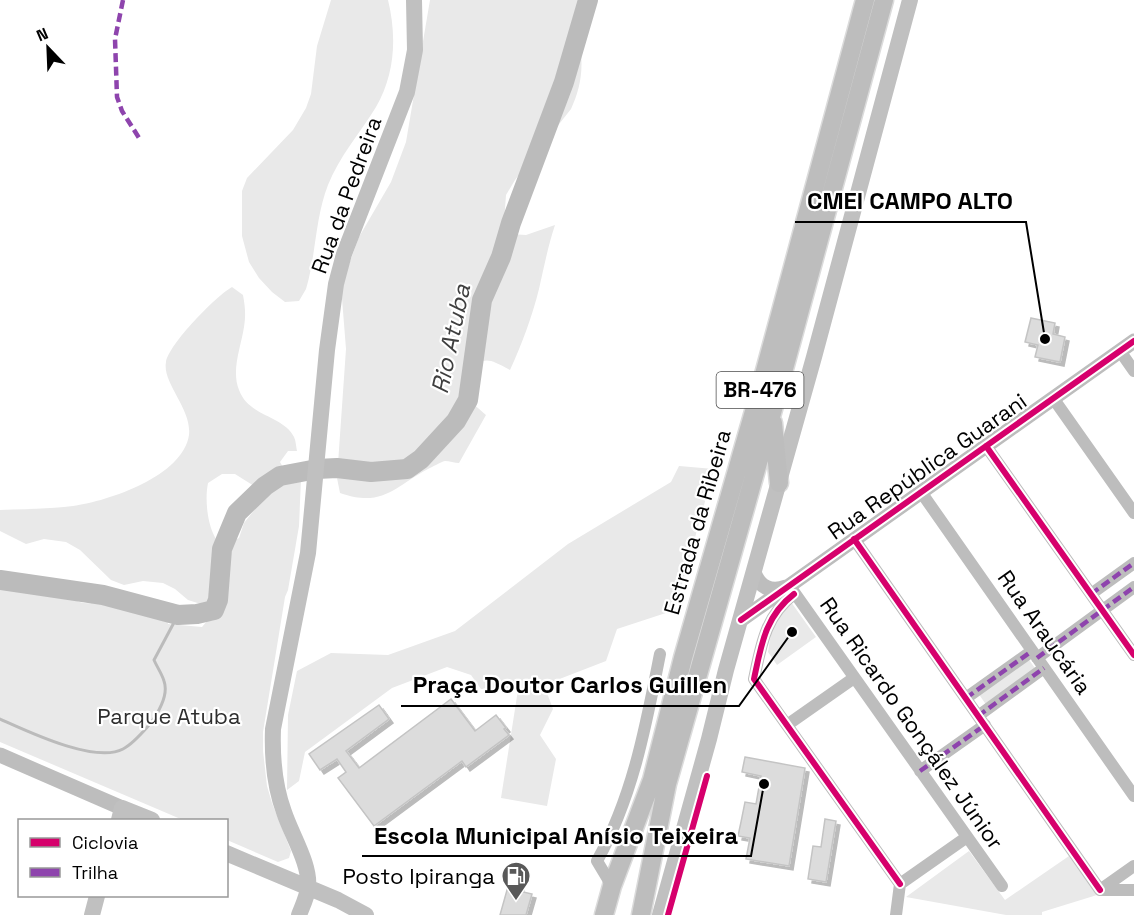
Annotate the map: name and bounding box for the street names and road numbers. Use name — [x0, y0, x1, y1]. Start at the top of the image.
street label: Rua da Pedreira — [305, 112, 388, 277]
road number: BR-476 — [716, 372, 804, 408]
street label: Rua República Guarani — [822, 387, 1032, 545]
street label: Estrada da Ribeira — [657, 426, 737, 618]
street label: Rua Araucária — [992, 565, 1098, 700]
street label: Rua Ricardo Gonçález Júnior — [814, 592, 1010, 854]

